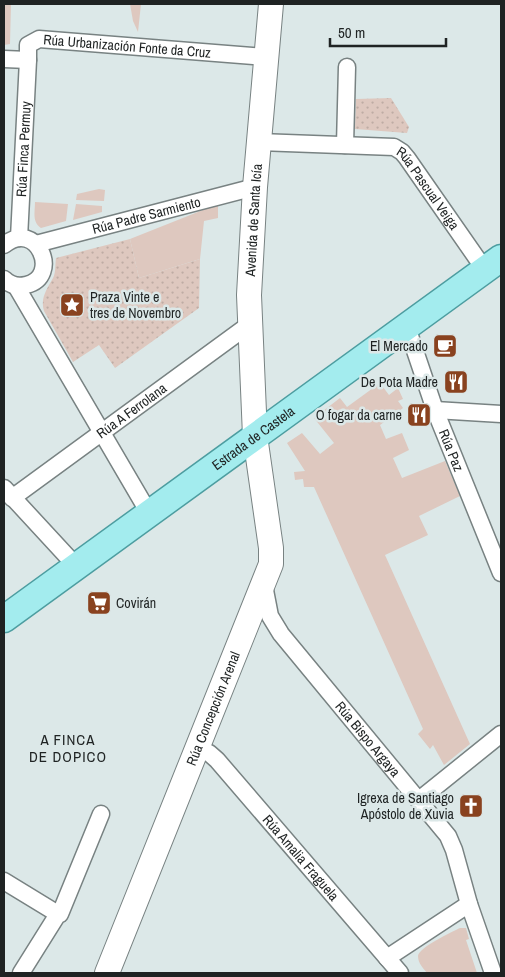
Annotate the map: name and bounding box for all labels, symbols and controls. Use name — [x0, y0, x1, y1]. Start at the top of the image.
scale bar — [330, 15, 446, 47]
text: 50 m — [338, 22, 365, 43]
street label: Rúa Urbanización Fonte da Cruz — [43, 30, 212, 62]
street label: Rúa Finca Permuy — [12, 101, 35, 197]
street label: Rúa Pascual Veiga — [393, 142, 464, 234]
street label: Avenida de Santa Icía — [241, 162, 266, 278]
street label: Rúa Padre Sarmiento — [90, 193, 202, 238]
place label: Praza Vinte e tres de Novembro — [90, 288, 181, 322]
place icon: Praza Vinte e tres de Novembro — [59, 292, 85, 318]
cafe icon: El Mercado — [432, 333, 458, 359]
place label: El Mercado — [370, 337, 428, 355]
restaurant icon: De Pota Madre — [443, 369, 469, 395]
place label: De Pota Madre — [361, 373, 438, 391]
street label: Rúa A Ferrolana — [93, 379, 171, 442]
street label: Estrada de Castela — [208, 402, 299, 474]
restaurant icon: O fogar da carne — [406, 402, 432, 428]
place label: O fogar da carne — [316, 406, 402, 424]
street label: Rúa Paz — [435, 426, 468, 474]
supermarket icon: Covirán — [86, 590, 112, 616]
place label: Covirán — [116, 594, 156, 612]
street label: Rúa Concepción Arenal — [182, 649, 244, 768]
street label: Rúa Bispo Argaya — [331, 698, 405, 781]
district label: A FINCA DE DOPICO — [29, 729, 107, 767]
place label: Igrexa de Santiago Apóstolo de Xuvia — [357, 789, 455, 823]
church icon: Igrexa de Santiago Apóstolo de Xuvia — [458, 793, 484, 819]
street label: Rúa Amalia Fraguela — [259, 811, 343, 905]

